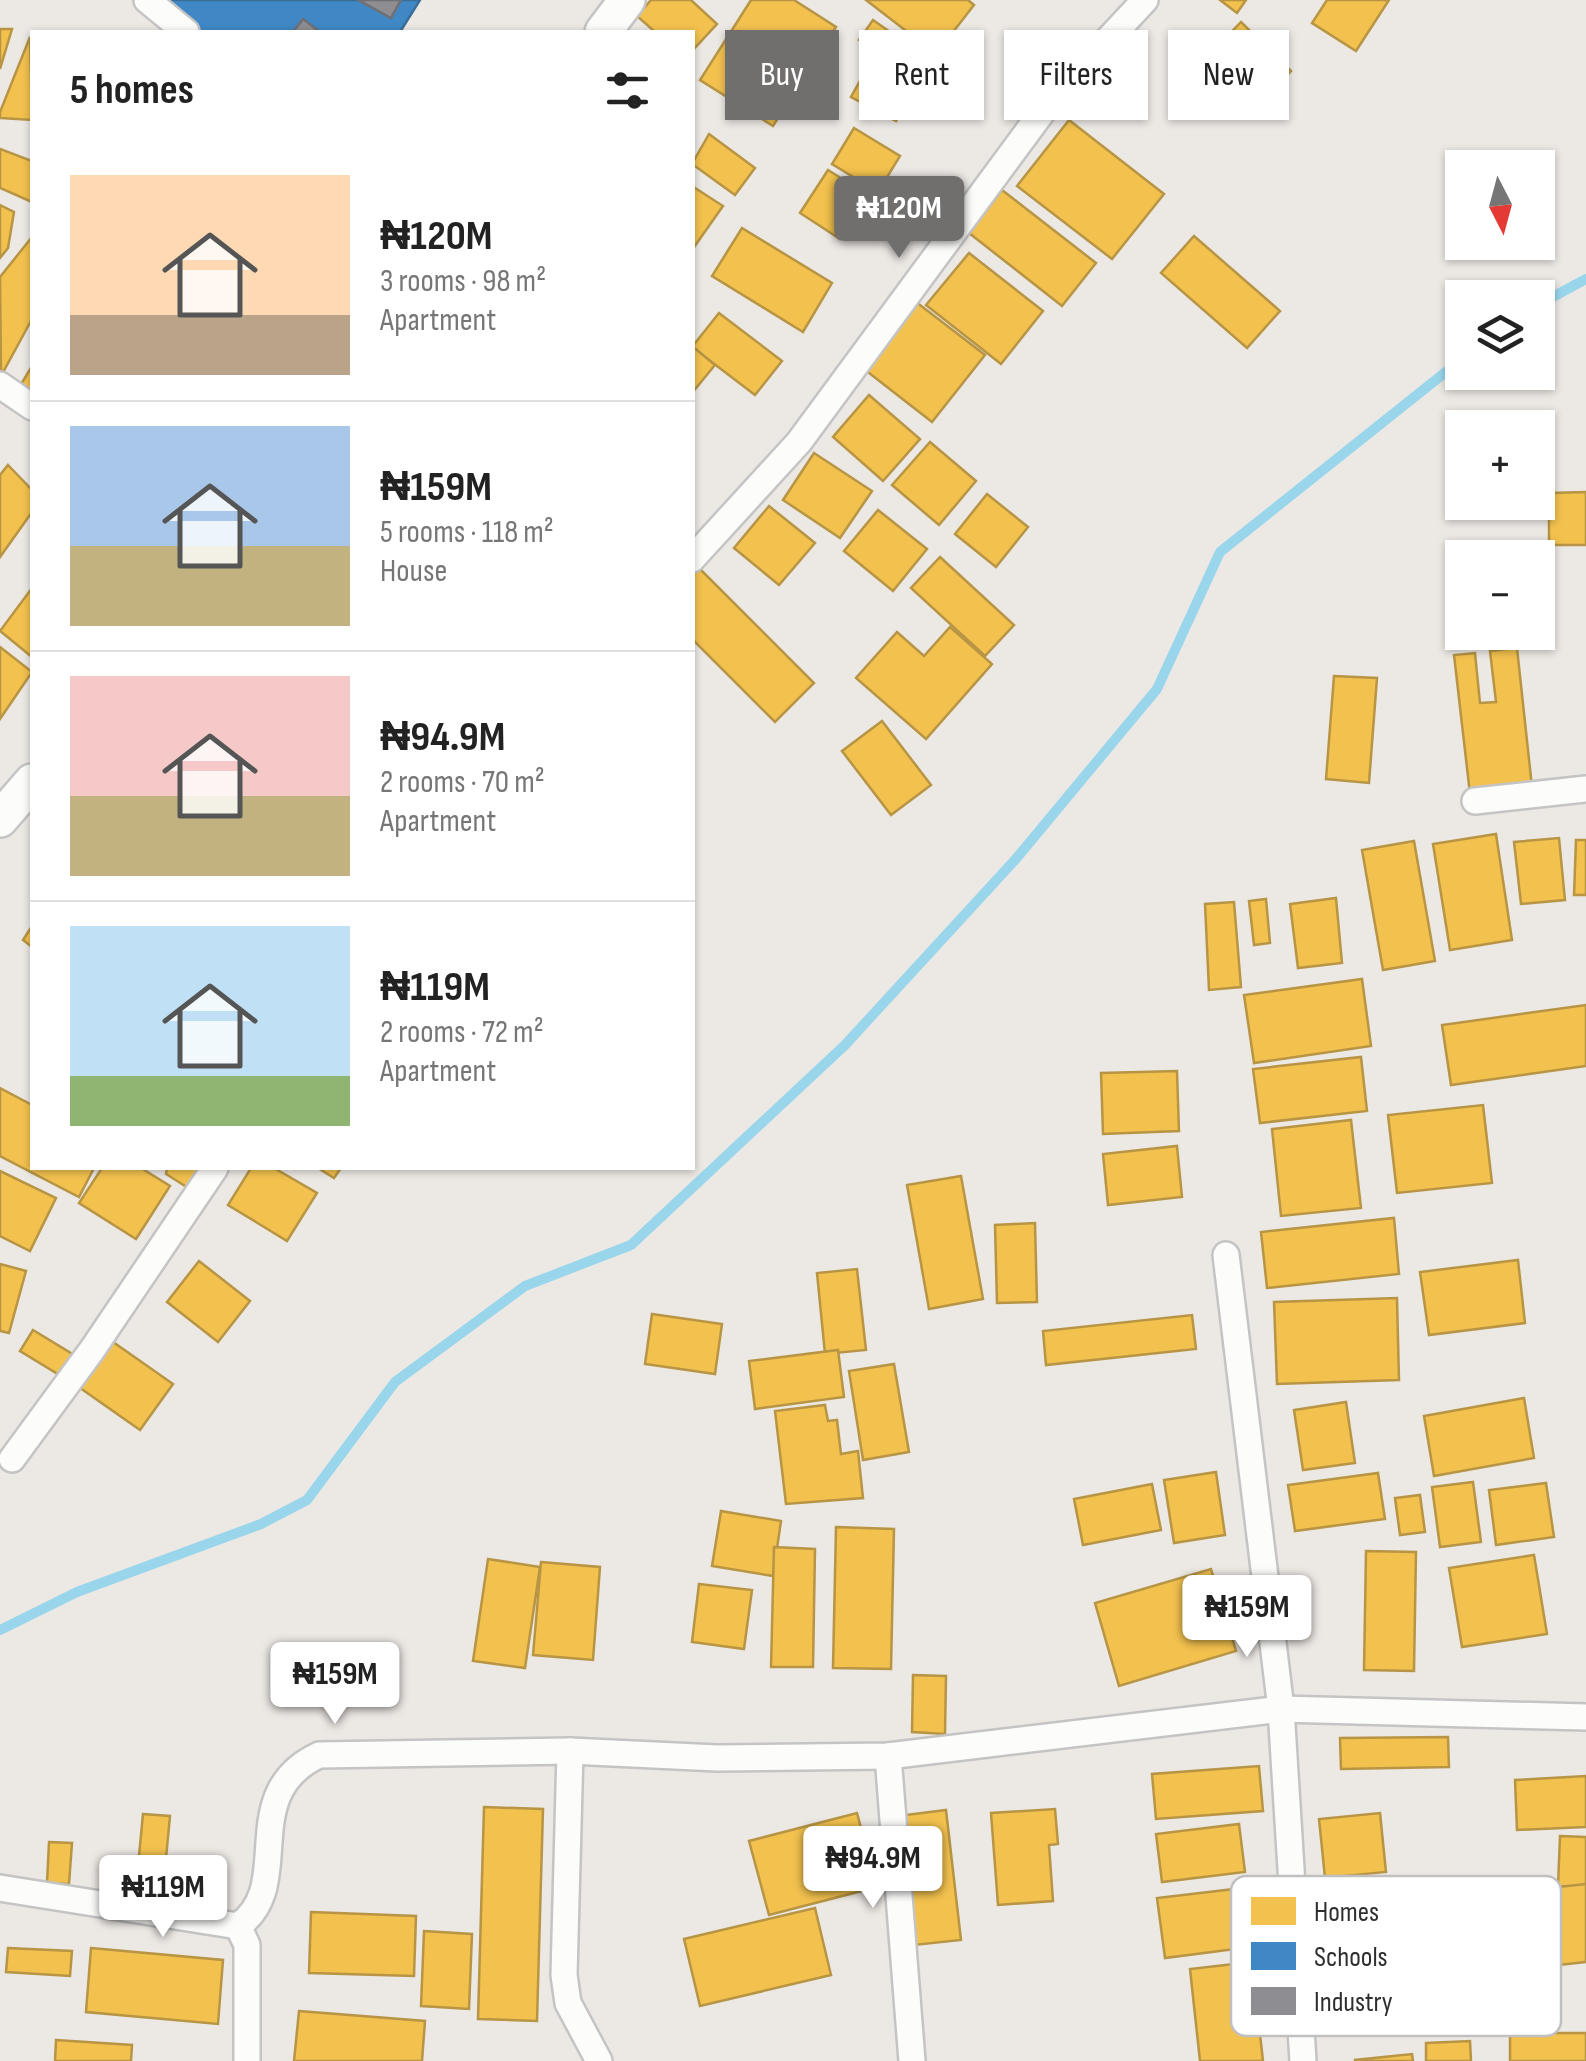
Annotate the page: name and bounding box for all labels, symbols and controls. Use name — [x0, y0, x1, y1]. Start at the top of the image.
chip: Buy — [725, 30, 839, 120]
chip: Rent — [859, 30, 984, 120]
chip: Filters — [1004, 30, 1148, 120]
chip: New — [1168, 30, 1289, 120]
icon: filters — [600, 63, 655, 118]
text: 5 homes — [70, 65, 194, 116]
north arrow — [1445, 150, 1555, 260]
map controls — [1445, 150, 1555, 650]
pin: ₦120M — [829, 176, 969, 261]
text: ₦120M — [856, 189, 942, 228]
text: ₦120M — [380, 211, 492, 262]
icon: home — [150, 215, 270, 335]
text: 3 rooms · 98 m² — [380, 262, 546, 301]
button: layers — [1445, 280, 1555, 390]
text: Apartment — [380, 301, 496, 340]
button: + — [1445, 410, 1555, 520]
text: ₦159M — [380, 462, 492, 513]
icon: home — [150, 466, 270, 586]
text: 5 rooms · 118 m² — [380, 513, 554, 552]
button: − — [1445, 540, 1555, 650]
text: House — [380, 552, 447, 591]
text: ₦94.9M — [380, 712, 505, 763]
icon: home — [150, 716, 270, 836]
text: 2 rooms · 70 m² — [380, 763, 545, 802]
text: Apartment — [380, 802, 496, 841]
text: ₦119M — [380, 962, 490, 1013]
icon: home — [150, 966, 270, 1086]
text: 2 rooms · 72 m² — [380, 1013, 544, 1052]
text: Apartment — [380, 1052, 496, 1091]
pin: ₦159M — [1177, 1575, 1317, 1660]
text: ₦159M — [1204, 1588, 1290, 1627]
pin: ₦159M — [265, 1642, 405, 1727]
text: ₦159M — [292, 1655, 378, 1694]
pin: ₦94.9M — [792, 1826, 954, 1911]
text: ₦94.9M — [825, 1839, 921, 1878]
pin: ₦119M — [93, 1855, 233, 1940]
text: ₦119M — [121, 1868, 205, 1907]
legend — [1231, 1876, 1561, 2036]
text: Homes — [1314, 1896, 1379, 1929]
text: Schools — [1314, 1941, 1388, 1974]
text: Industry — [1314, 1986, 1393, 2019]

